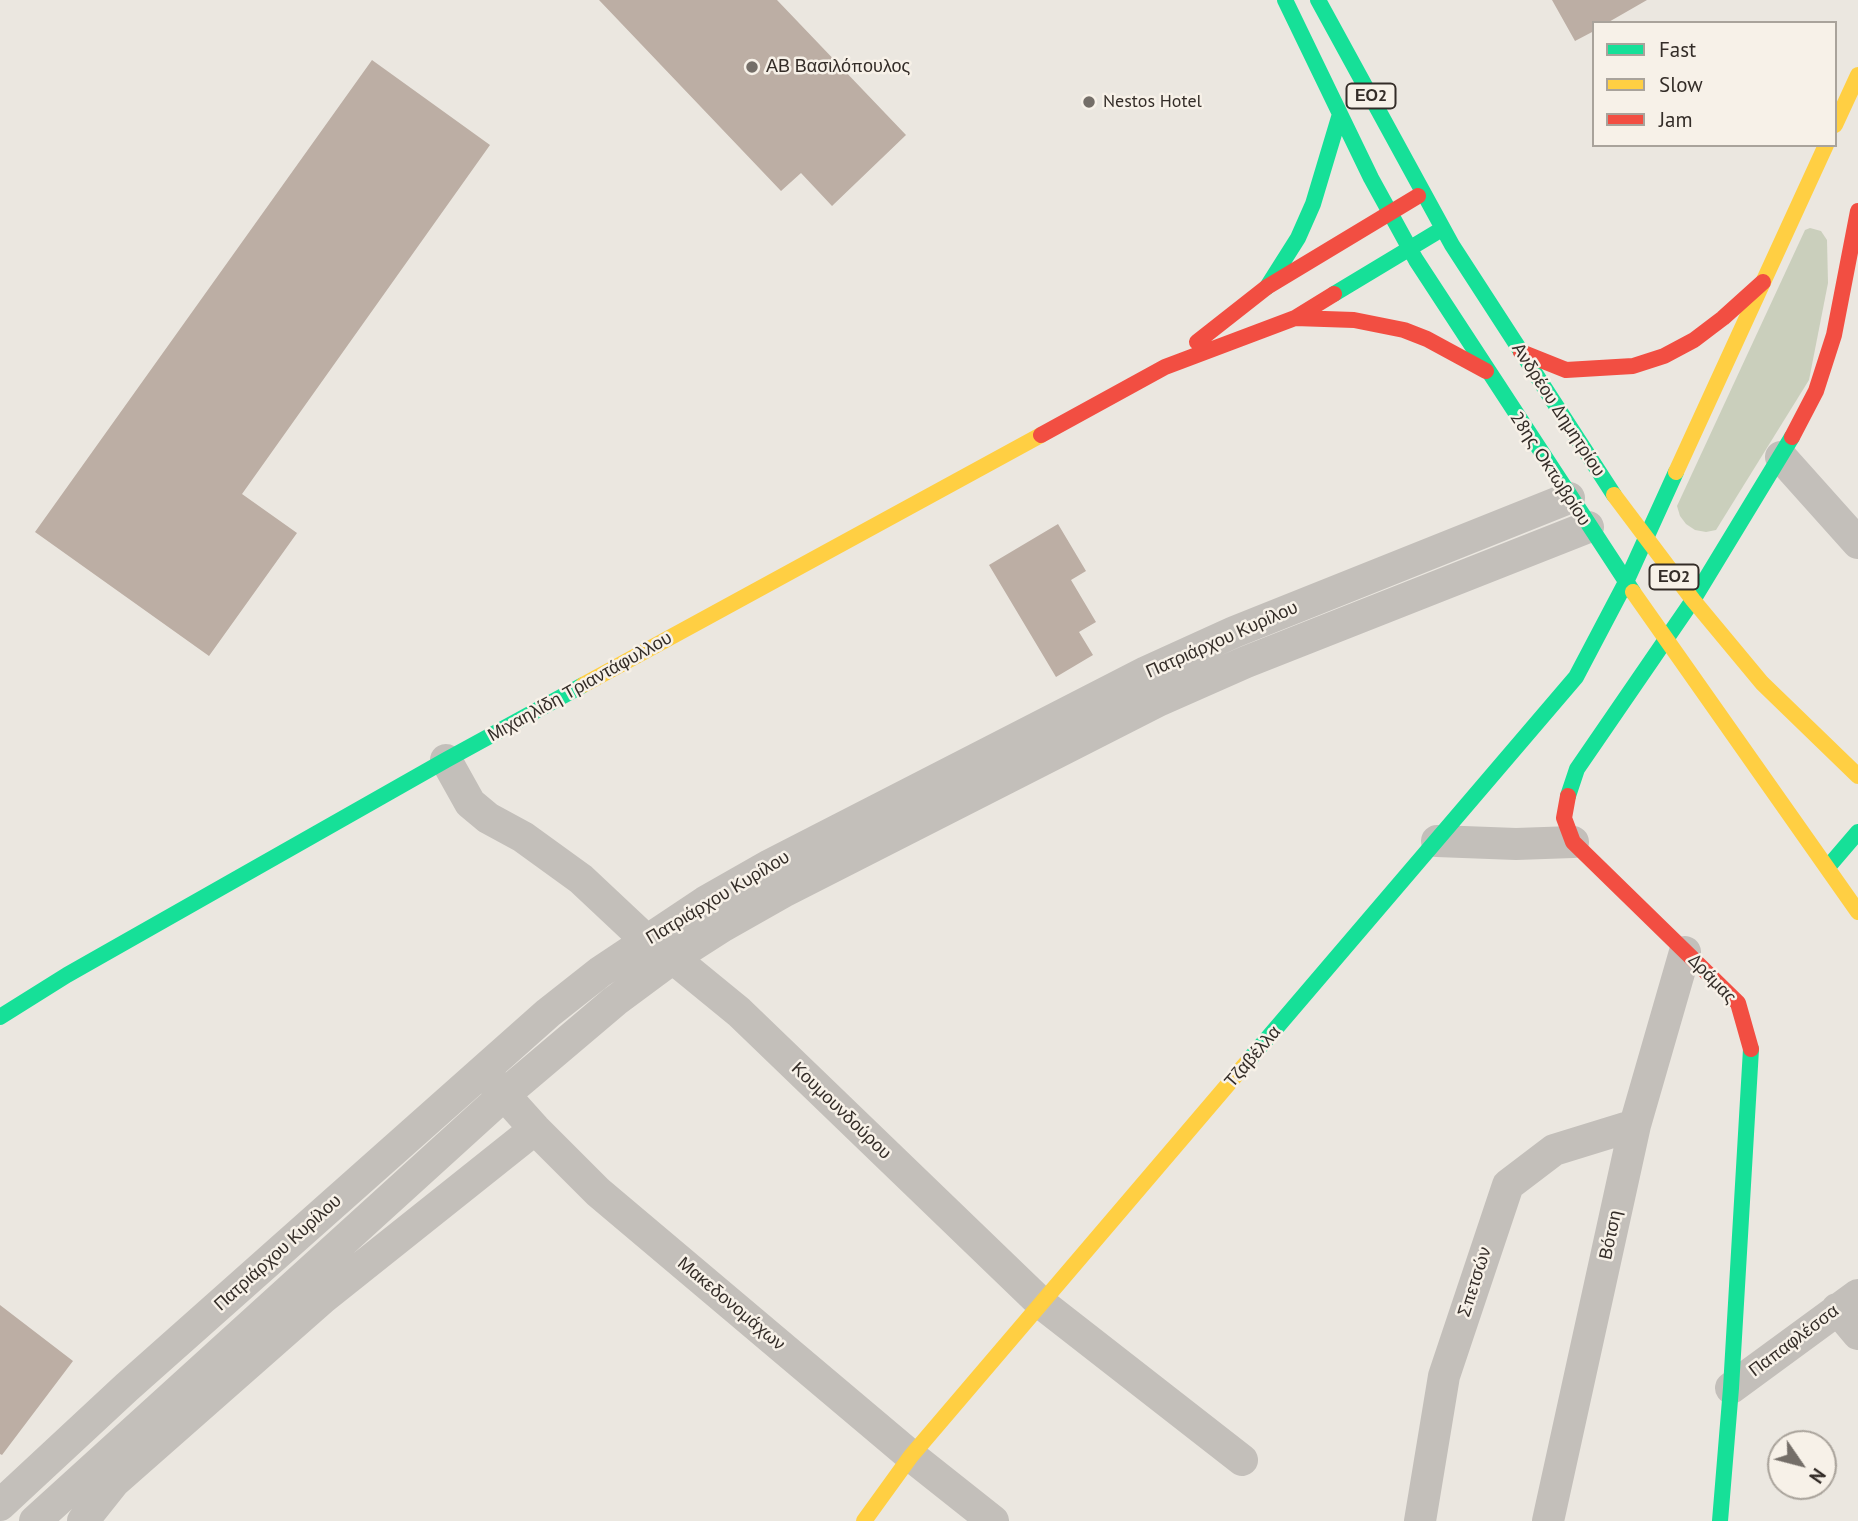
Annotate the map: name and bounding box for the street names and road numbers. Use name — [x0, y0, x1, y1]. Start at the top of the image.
road number: ΕΟ2 — [1346, 83, 1396, 108]
street label: Ανδρέου Δημητρίου — [1507, 339, 1609, 481]
street label: 28ης Οκτωβρίου — [1505, 408, 1595, 530]
road number: ΕΟ2 — [1650, 564, 1698, 590]
street label: Πατριάρχου Κυρίλου — [1143, 597, 1301, 683]
street label: Μιχαηλίδη Τριαντάφυλλου — [484, 627, 676, 747]
street label: Πατριάρχου Κυρίλου — [642, 847, 794, 949]
street label: Δράμας — [1683, 950, 1741, 1008]
street label: Τζαβέλλα — [1220, 1022, 1286, 1092]
street label: Κουμουνδούρου — [787, 1058, 895, 1164]
street label: Πατριάρχου Κυρίλου — [210, 1190, 346, 1316]
street label: Βότση — [1595, 1208, 1627, 1262]
street label: Σπετσών — [1454, 1244, 1496, 1320]
street label: Μακεδονομάχων — [673, 1253, 789, 1355]
street label: Παπαφλέσσα — [1745, 1300, 1843, 1382]

